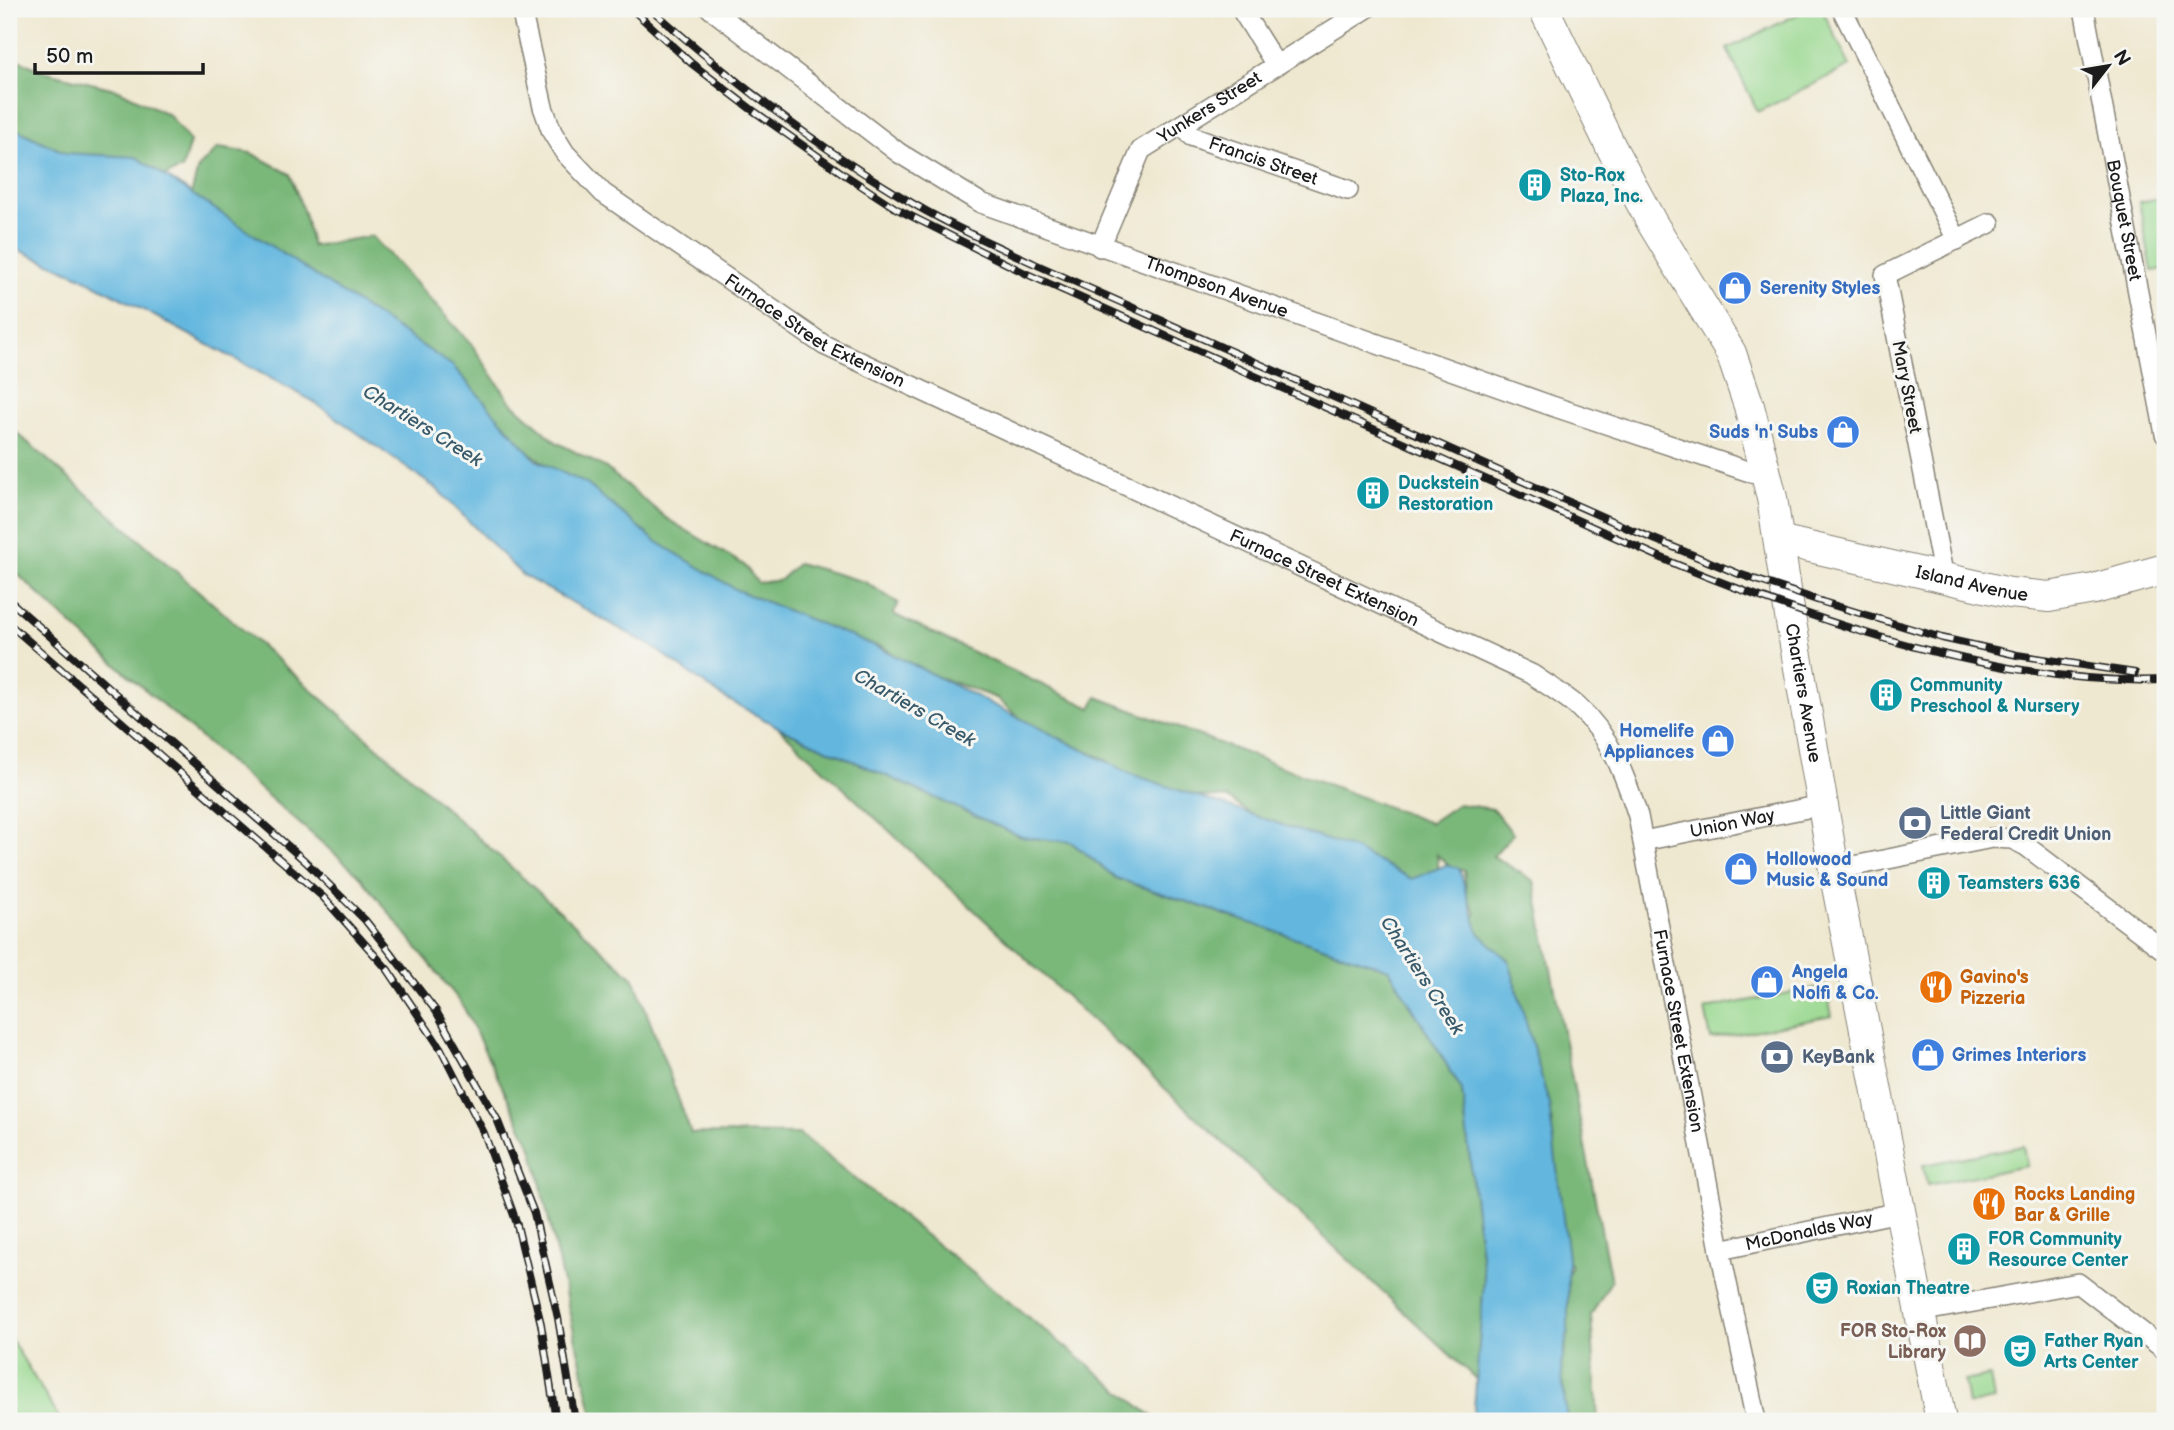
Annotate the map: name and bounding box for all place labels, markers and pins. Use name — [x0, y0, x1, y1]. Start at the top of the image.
place label: Sto-Rox Plaza, Inc. — [1560, 165, 1643, 207]
building icon: Sto-Rox Plaza, Inc. — [1516, 166, 1554, 204]
shop icon: Serenity Styles — [1716, 269, 1754, 307]
place label: Serenity Styles — [1760, 278, 1880, 299]
shop icon: Suds 'n' Subs — [1824, 413, 1862, 451]
place label: Suds 'n' Subs — [1709, 422, 1818, 443]
place label: Duckstein Restoration — [1398, 473, 1493, 515]
building icon: Duckstein Restoration — [1354, 474, 1392, 512]
place label: Community Preschool & Nursery — [1910, 675, 2080, 717]
building icon: Community Preschool & Nursery — [1867, 676, 1905, 714]
place label: Homelife Appliances — [1603, 721, 1694, 763]
shop icon: Homelife Appliances — [1699, 722, 1737, 760]
place label: Little Giant Federal Credit Union — [1940, 803, 2111, 845]
bank icon: Little Giant Federal Credit Union — [1896, 804, 1934, 842]
place label: Hollowood Music & Sound — [1766, 849, 1888, 891]
shop icon: Hollowood Music & Sound — [1722, 850, 1760, 888]
building icon: Teamsters 636 — [1915, 864, 1953, 902]
place label: Teamsters 636 — [1958, 873, 2081, 894]
place label: Angela Nolfi & Co. — [1791, 962, 1879, 1004]
shop icon: Angela Nolfi & Co. — [1748, 963, 1786, 1001]
place label: Gavino's Pizzeria — [1960, 967, 2029, 1009]
restaurant icon: Gavino's Pizzeria — [1917, 968, 1955, 1006]
shop icon: Grimes Interiors — [1909, 1036, 1947, 1074]
bank icon: KeyBank — [1758, 1038, 1796, 1076]
place label: Grimes Interiors — [1952, 1045, 2087, 1066]
place label: KeyBank — [1802, 1047, 1875, 1068]
place label: Rocks Landing Bar & Grille — [2014, 1184, 2135, 1226]
restaurant icon: Rocks Landing Bar & Grille — [1970, 1185, 2008, 1223]
place label: FOR Community Resource Center — [1988, 1229, 2129, 1271]
building icon: FOR Community Resource Center — [1945, 1230, 1983, 1268]
theatre icon: Roxian Theatre — [1803, 1269, 1841, 1307]
place label: Roxian Theatre — [1846, 1278, 1970, 1299]
place label: FOR Sto-Rox Library — [1840, 1321, 1947, 1363]
library icon: FOR Sto-Rox Library — [1951, 1322, 1989, 1360]
place label: Father Ryan Arts Center — [2043, 1331, 2144, 1373]
theatre icon: Father Ryan Arts Center — [2001, 1332, 2039, 1370]

